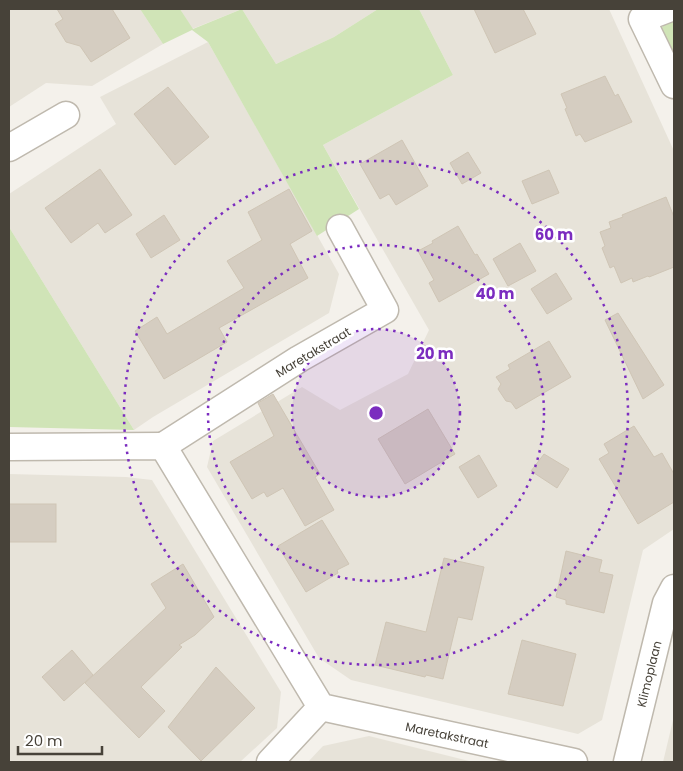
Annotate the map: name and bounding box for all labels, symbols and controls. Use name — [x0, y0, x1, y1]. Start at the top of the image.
text: 60 m — [535, 224, 573, 245]
text: 40 m — [475, 283, 515, 304]
street label: Maretakstraat — [272, 323, 354, 381]
text: 20 m — [416, 343, 454, 364]
centre of rings — [367, 404, 385, 422]
street label: Klimoplaan — [633, 639, 665, 709]
street label: Maretakstraat — [404, 718, 490, 752]
scale bar — [18, 724, 101, 756]
text: 20 m — [25, 730, 63, 751]

